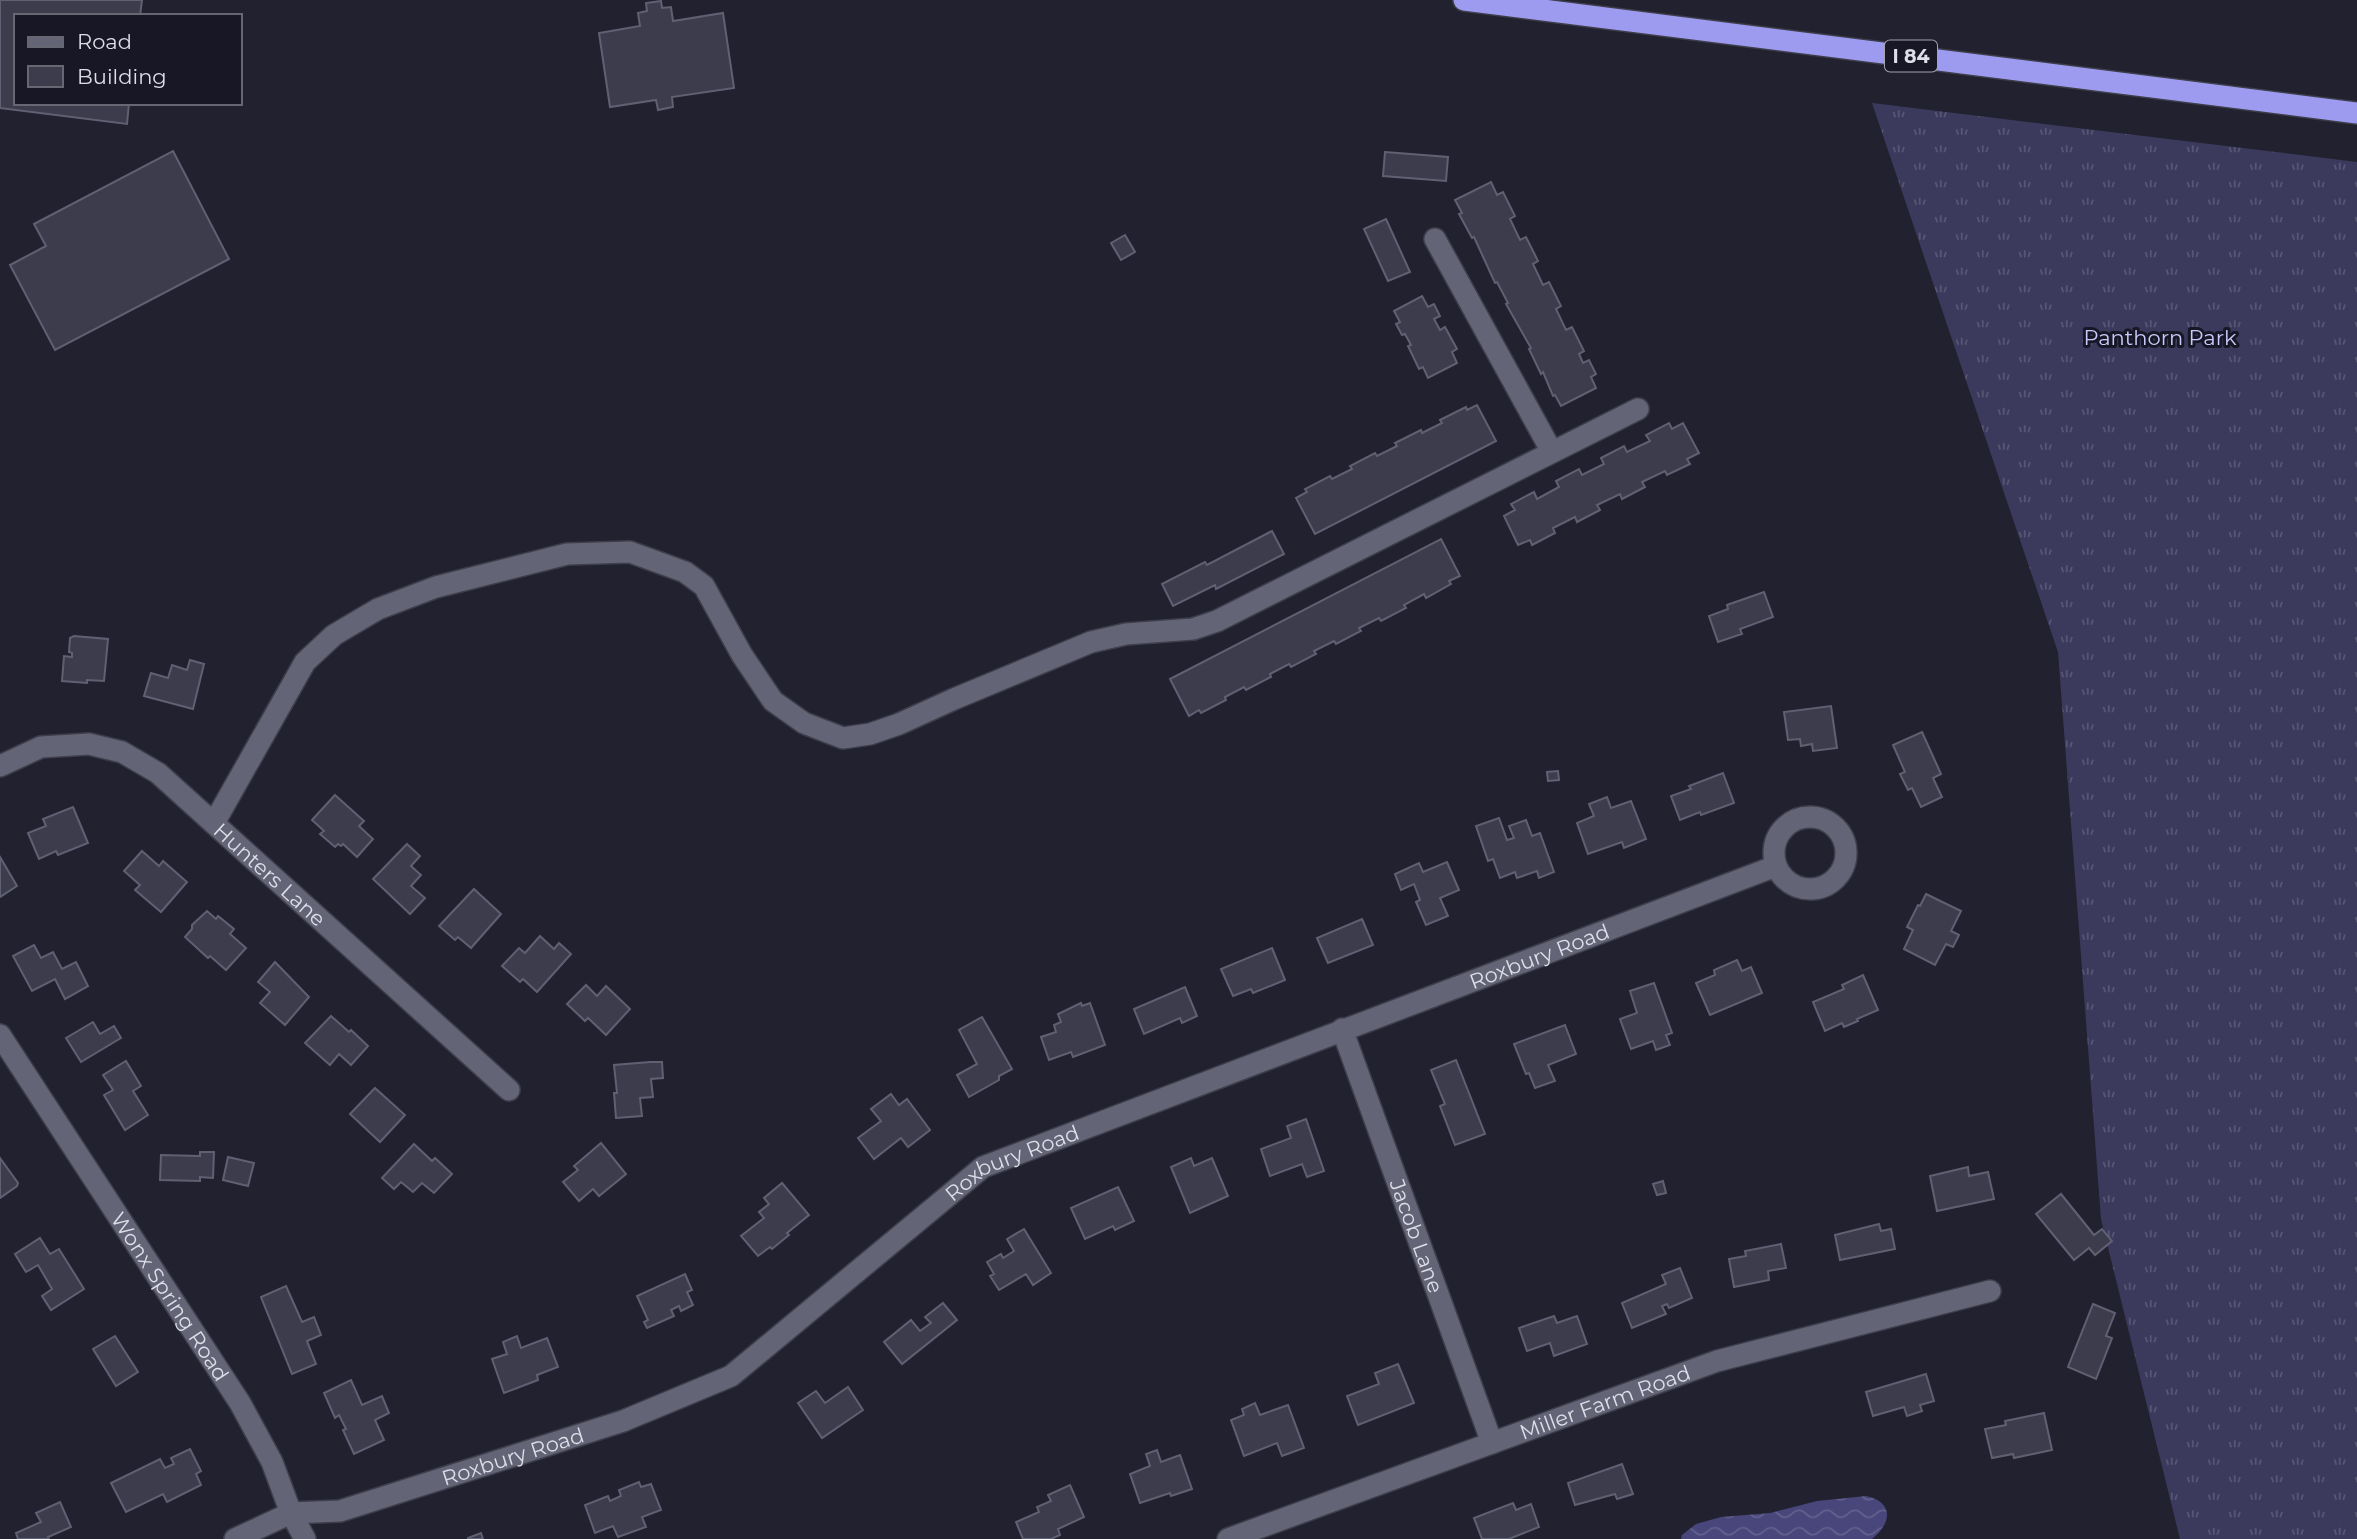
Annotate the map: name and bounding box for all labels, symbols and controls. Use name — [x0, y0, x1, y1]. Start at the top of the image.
legend — [14, 14, 242, 105]
text: Road — [77, 29, 132, 54]
road number: I 84 — [1885, 40, 1937, 72]
text: Building — [77, 64, 167, 89]
park label: Panthorn Park — [2083, 325, 2237, 350]
street label: Hunters Lane — [209, 817, 331, 931]
street label: Roxbury Road — [1466, 918, 1613, 994]
street label: Roxbury Road — [940, 1119, 1083, 1206]
street label: Jacob Lane — [1385, 1175, 1449, 1296]
street label: Wonx Spring Road — [106, 1207, 235, 1385]
street label: Miller Farm Road — [1516, 1359, 1694, 1444]
street label: Roxbury Road — [439, 1422, 587, 1490]

